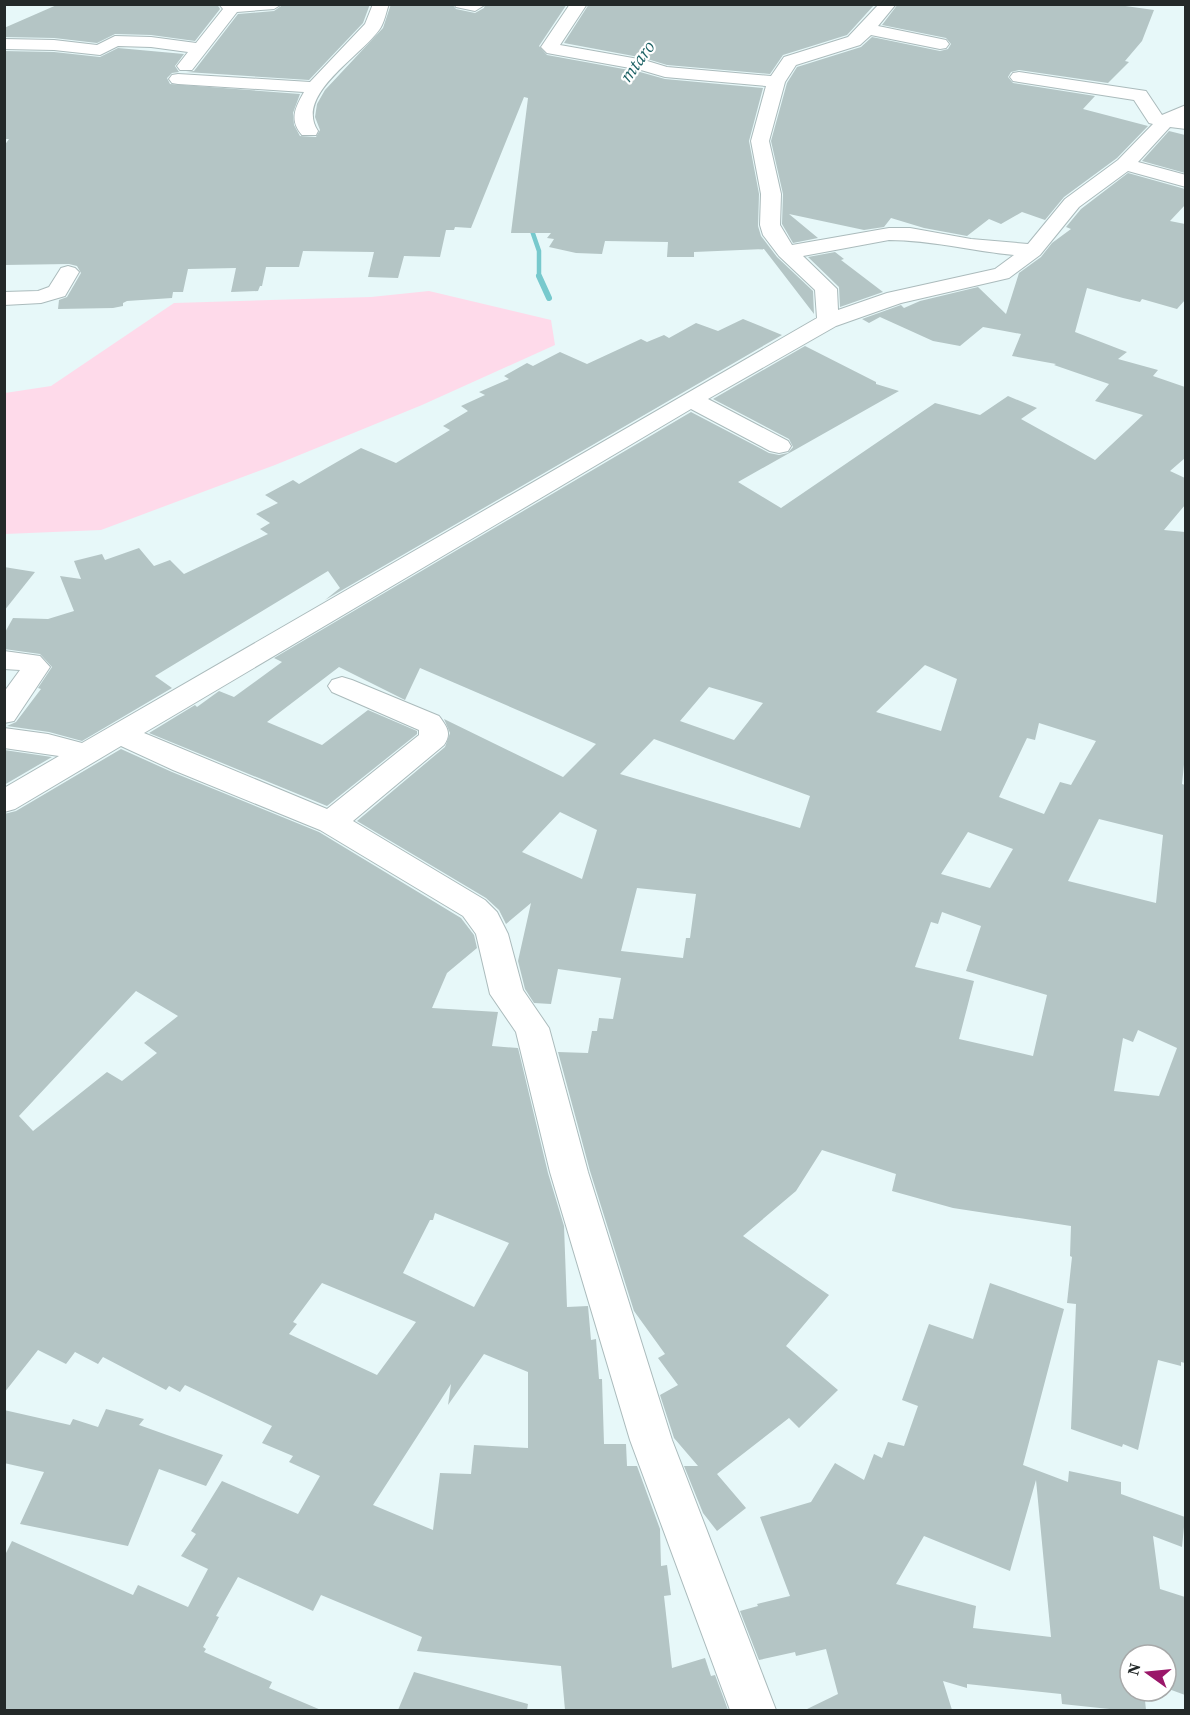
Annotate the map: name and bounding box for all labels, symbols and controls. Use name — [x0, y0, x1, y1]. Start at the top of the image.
water label: mtaro — [614, 35, 661, 87]
north arrow — [1118, 1643, 1178, 1703]
text: N — [1121, 1660, 1146, 1678]

